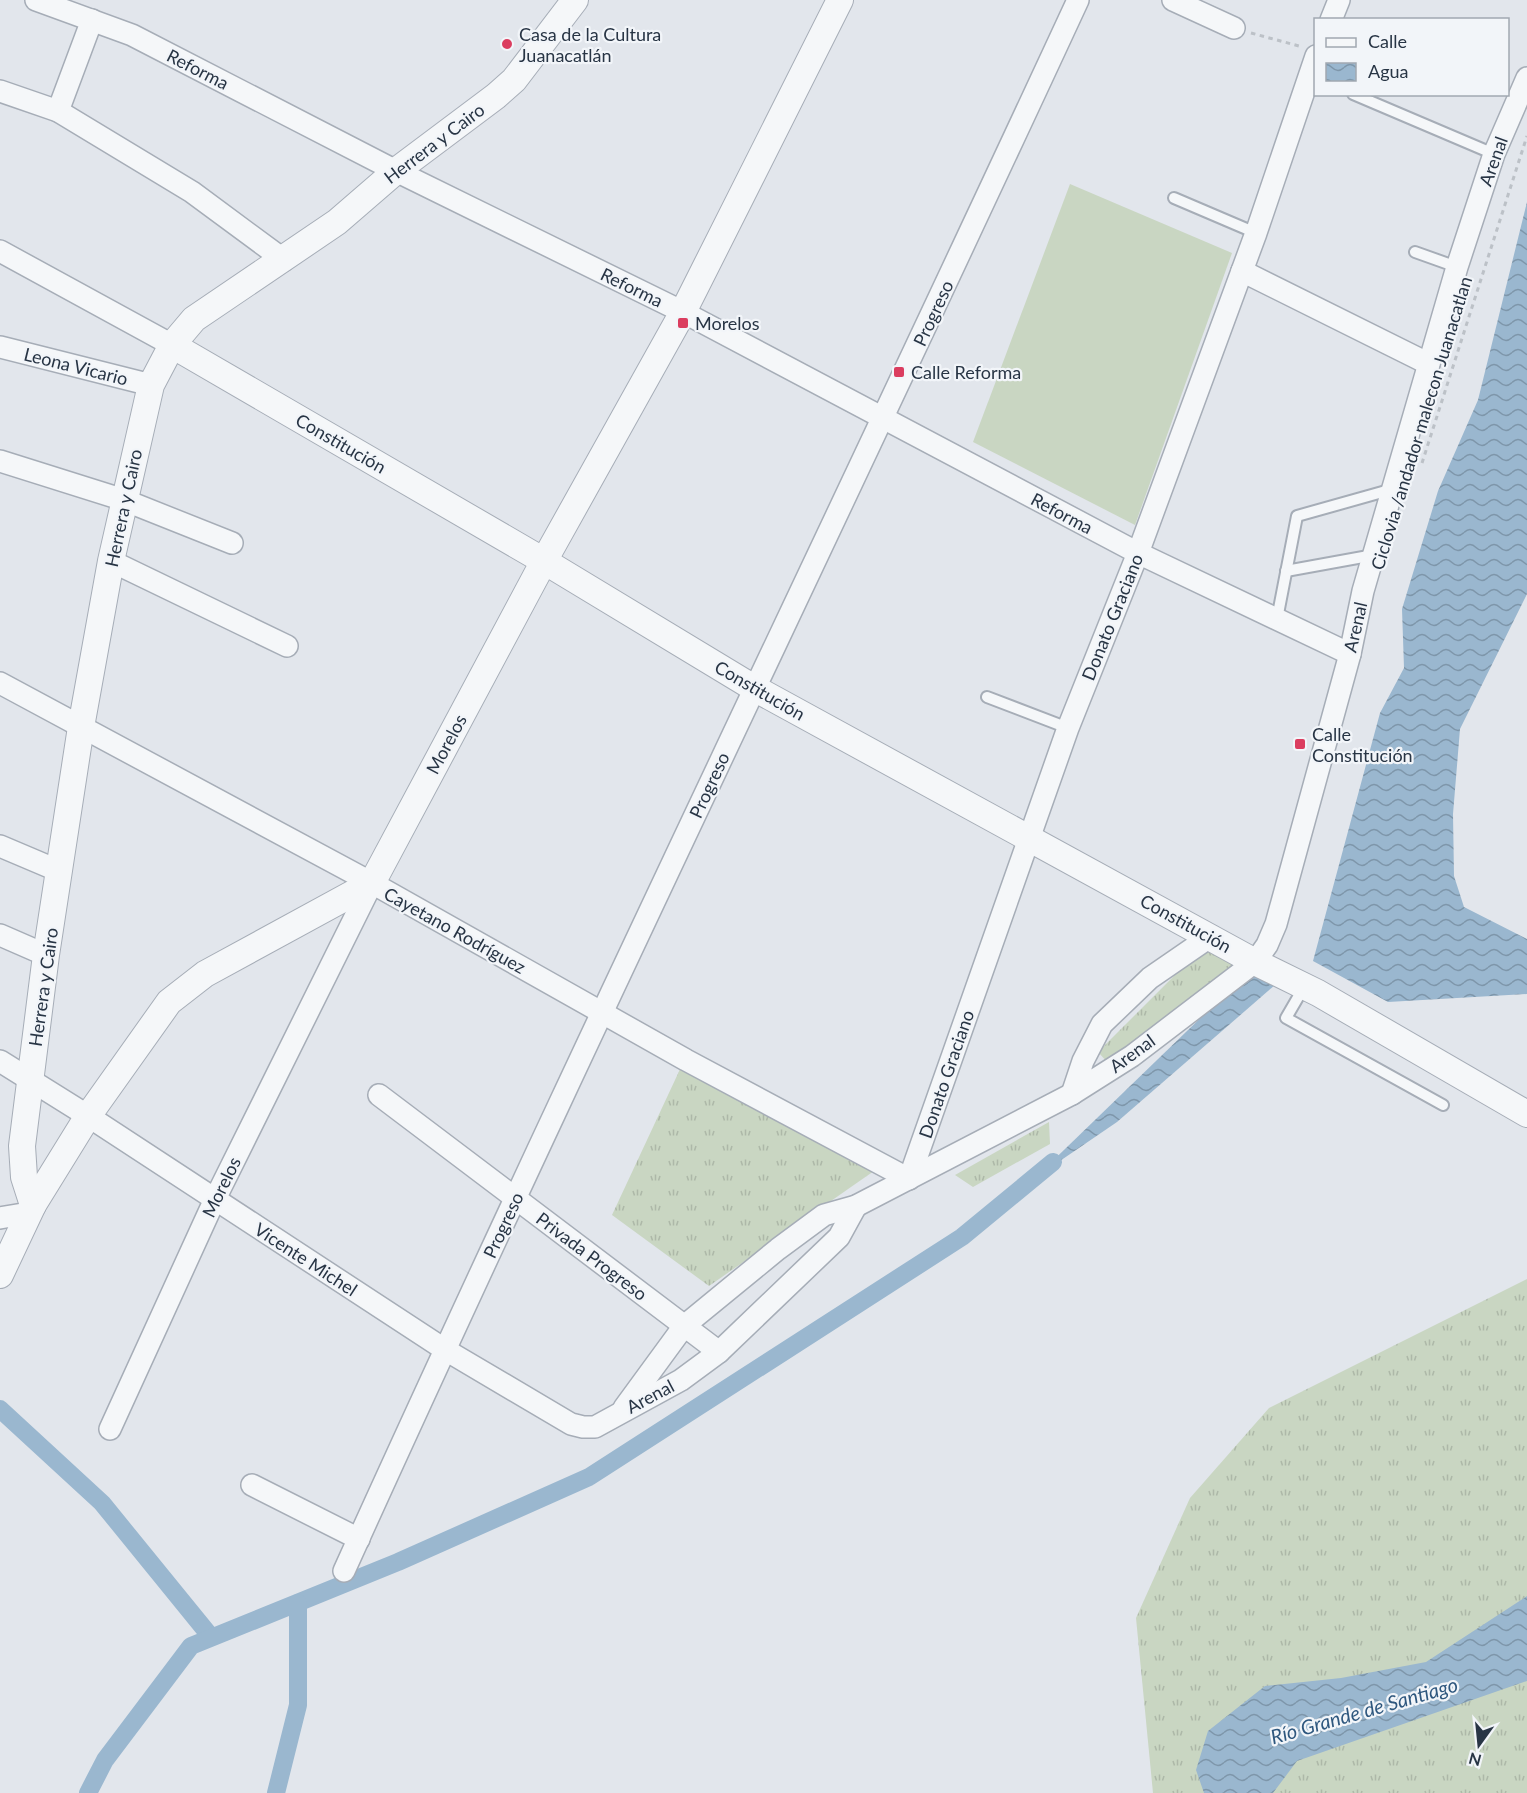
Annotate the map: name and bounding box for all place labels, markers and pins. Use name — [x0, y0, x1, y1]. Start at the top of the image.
place label: Casa de la Cultura Juanacatlán — [519, 23, 661, 66]
marker: Casa de la Cultura Juanacatlán — [500, 37, 514, 51]
place label: Morelos — [695, 312, 760, 334]
marker: Morelos — [676, 316, 690, 330]
place label: Calle Reforma — [911, 361, 1021, 383]
marker: Calle Reforma — [892, 365, 906, 379]
place label: Calle Constitución — [1312, 723, 1413, 766]
marker: Calle Constitución — [1293, 737, 1307, 751]

